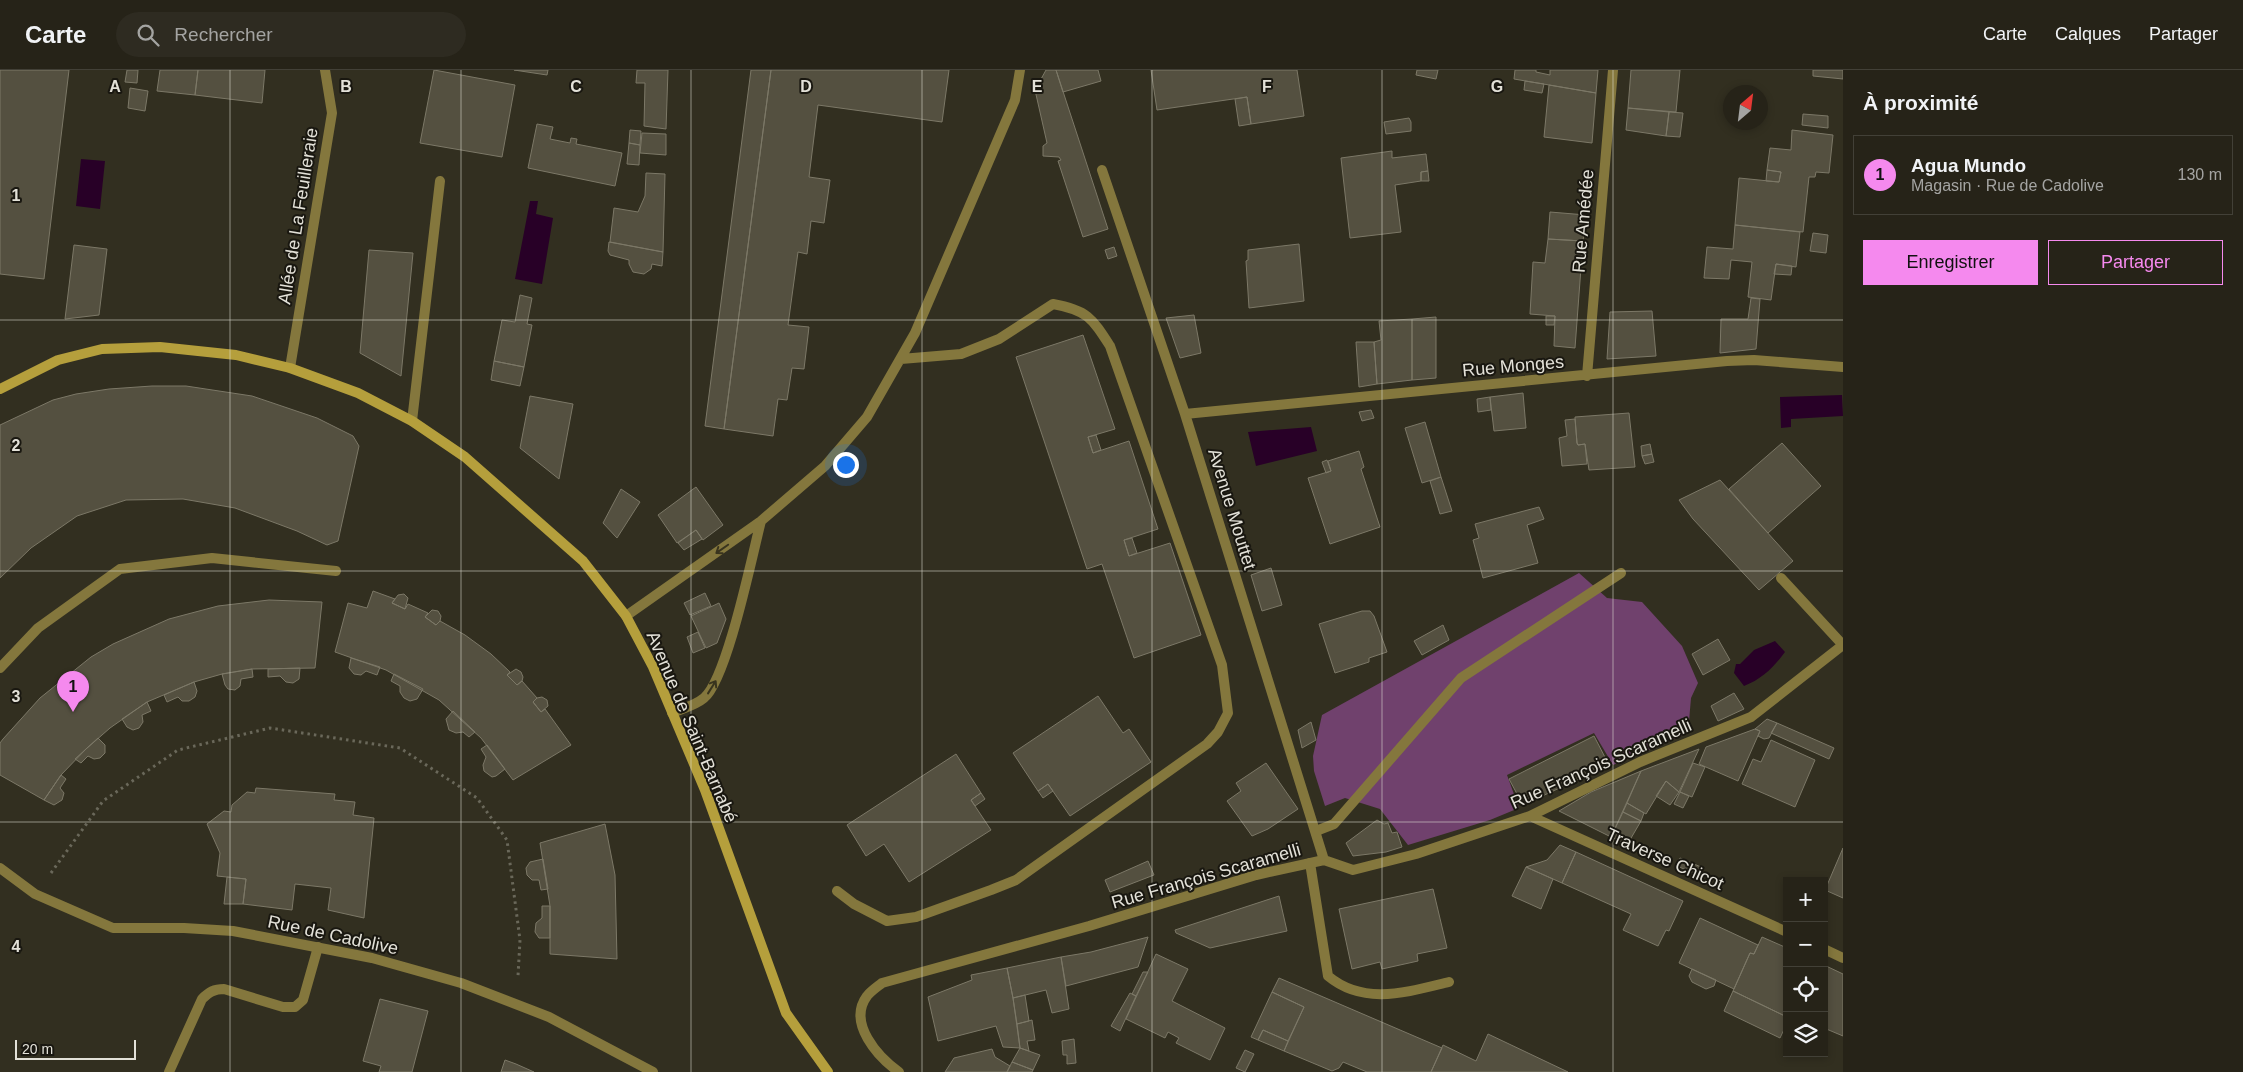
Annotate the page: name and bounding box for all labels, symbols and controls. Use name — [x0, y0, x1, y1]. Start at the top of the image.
search box — [116, 12, 466, 57]
text: Carte — [25, 21, 86, 48]
icon: search — [134, 21, 162, 49]
text: Rechercher — [174, 24, 273, 45]
text: Carte — [1983, 24, 2027, 44]
text: Calques — [2055, 24, 2121, 44]
text: Partager — [2149, 24, 2218, 44]
text: A — [109, 78, 121, 95]
text: B — [340, 78, 352, 95]
text: C — [570, 78, 582, 95]
text: D — [800, 78, 812, 95]
text: E — [1032, 78, 1043, 95]
text: F — [1262, 78, 1272, 95]
text: G — [1491, 78, 1503, 95]
north arrow — [1723, 85, 1768, 130]
text: À proximité — [1863, 91, 1979, 114]
street label: Allée de La Feuilleraie — [274, 126, 322, 306]
text: Agua Mundo — [1911, 155, 2026, 176]
text: 1 — [1876, 166, 1884, 183]
text: 130 m — [2178, 166, 2222, 183]
street label: Rue Amédée — [1569, 168, 1597, 274]
text: Magasin · Rue de Cadolive — [1911, 177, 2104, 194]
text: 1 — [12, 187, 21, 204]
button: Enregistrer — [1863, 240, 2038, 285]
button: Partager — [2048, 240, 2223, 285]
street label: Rue Monges — [1461, 352, 1565, 380]
text: 2 — [12, 437, 21, 454]
street label: Avenue Mouttet — [1204, 446, 1260, 572]
your location — [833, 452, 859, 478]
one-way arrow — [715, 544, 729, 554]
street label: Avenue de Saint-Barnabé — [643, 628, 741, 826]
pin: 1 — [57, 671, 89, 712]
one-way arrow — [707, 680, 717, 694]
text: 3 — [12, 688, 21, 705]
street label: Rue François Scaramelli — [1507, 715, 1695, 813]
street label: Traverse Chicot — [1603, 824, 1727, 894]
street label: Rue François Scaramelli — [1109, 839, 1303, 913]
map controls — [1783, 877, 1828, 1057]
button: + — [1783, 877, 1828, 922]
street label: Rue de Cadolive — [266, 911, 400, 959]
button: − — [1783, 922, 1828, 967]
text: 4 — [12, 938, 21, 955]
button: locate — [1783, 967, 1828, 1012]
button: layers — [1783, 1012, 1828, 1057]
scale bar — [15, 1037, 136, 1060]
text: 20 m — [22, 1041, 53, 1057]

